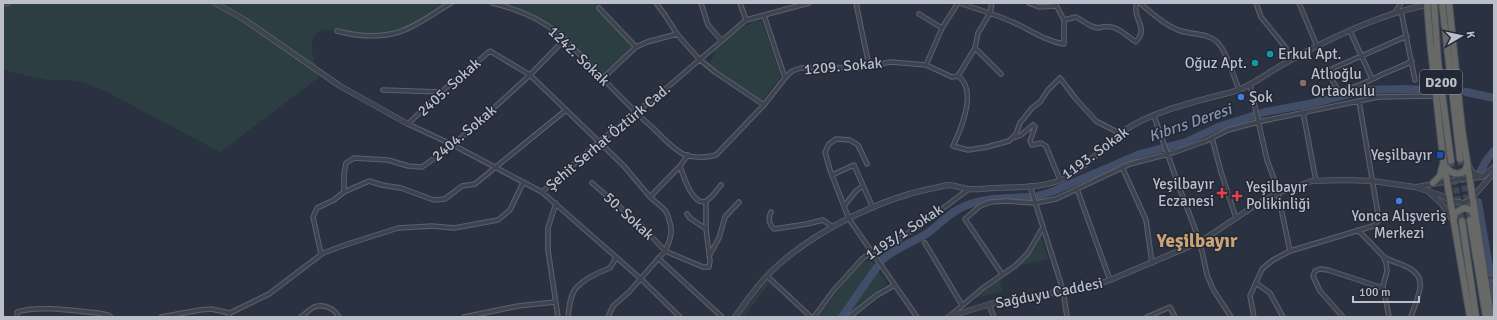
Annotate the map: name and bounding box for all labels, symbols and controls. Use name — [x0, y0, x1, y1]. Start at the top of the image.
north arrow — [1441, 16, 1481, 56]
street label: 1242. Sokak — [545, 22, 614, 90]
text: K — [1463, 30, 1477, 39]
place label: Erkul Apt. — [1278, 45, 1342, 63]
marker: Erkul Apt. — [1265, 49, 1275, 59]
street label: 2405. Sokak — [414, 54, 485, 120]
street label: 1209. Sokak — [803, 54, 883, 78]
place label: Oğuz Apt. — [1185, 54, 1247, 72]
marker: Oğuz Apt. — [1250, 58, 1260, 68]
place label: Atlıoğlu Ortaokulu — [1311, 65, 1375, 100]
road number: D200 — [1420, 70, 1462, 94]
marker: Atlıoğlu Ortaokulu — [1298, 78, 1308, 88]
street label: Şehit Serhat Öztürk Cad. — [542, 80, 674, 194]
place label: Şok — [1249, 88, 1273, 106]
marker: Şok — [1236, 92, 1246, 102]
water label: Kıbrıs Deresi — [1146, 99, 1236, 147]
street label: 2404. Sokak — [428, 101, 500, 165]
street label: 1193. Sokak — [1058, 122, 1132, 183]
place label: Yeşilbayır — [1371, 146, 1432, 164]
marker: Yeşilbayır — [1435, 150, 1445, 160]
place label: Yeşilbayır Eczanesi — [1153, 175, 1214, 210]
place label: Yeşilbayır Polikinliği — [1246, 178, 1310, 213]
street label: 50. Sokak — [600, 188, 658, 244]
marker: Yeşilbayır Eczanesi — [1217, 188, 1227, 198]
marker: Yeşilbayır Polikinliği — [1231, 190, 1243, 202]
marker: Yonca Alışveriş Merkezi — [1394, 196, 1404, 206]
street label: 1193/1 Sokak — [862, 200, 947, 264]
place label: Yonca Alışveriş Merkezi — [1351, 207, 1447, 242]
district label: Yeşilbayır — [1155, 229, 1238, 253]
street label: Sağduyu Caddesi — [994, 274, 1104, 312]
scale bar — [1353, 278, 1419, 304]
text: 100 m — [1359, 285, 1391, 300]

